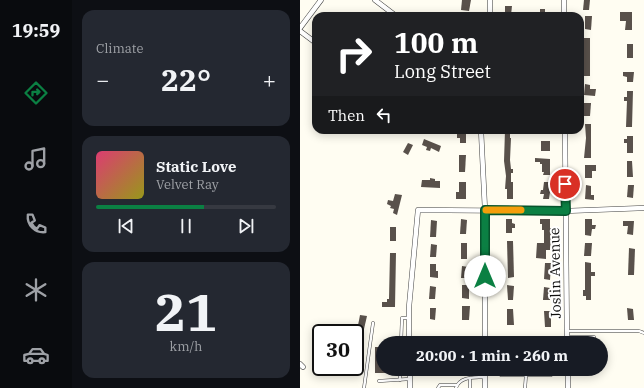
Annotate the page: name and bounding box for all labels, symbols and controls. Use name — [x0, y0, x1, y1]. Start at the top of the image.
text: 19:59 — [12, 19, 60, 42]
text: 100 m — [394, 24, 478, 61]
icon: right — [328, 28, 380, 80]
text: Climate — [96, 40, 143, 57]
text: 22° — [161, 60, 211, 99]
text: Long Street — [394, 60, 491, 83]
text: − — [96, 65, 109, 94]
text: + — [263, 65, 276, 94]
icon: directions — [22, 79, 50, 107]
icon: left — [373, 104, 395, 126]
text: Then — [328, 106, 365, 125]
icon: music — [22, 145, 50, 173]
text: Static Love — [156, 157, 236, 176]
pin — [548, 167, 582, 201]
icon: arrive — [554, 173, 576, 195]
text: Velvet Ray — [156, 176, 219, 193]
icon: phone — [22, 210, 50, 238]
icon: previous — [115, 215, 137, 237]
icon: pause — [175, 215, 197, 237]
icon: next — [235, 215, 257, 237]
street label: Joslin Avenue — [545, 227, 565, 319]
position arrow — [464, 255, 506, 297]
icon: climate — [22, 276, 50, 304]
text: 21 — [155, 278, 217, 345]
speed limit sign: 30 — [312, 324, 364, 376]
text: km/h — [170, 338, 202, 355]
icon: car — [22, 341, 50, 369]
text: 20:00 · 1 min · 260 m — [416, 346, 568, 365]

